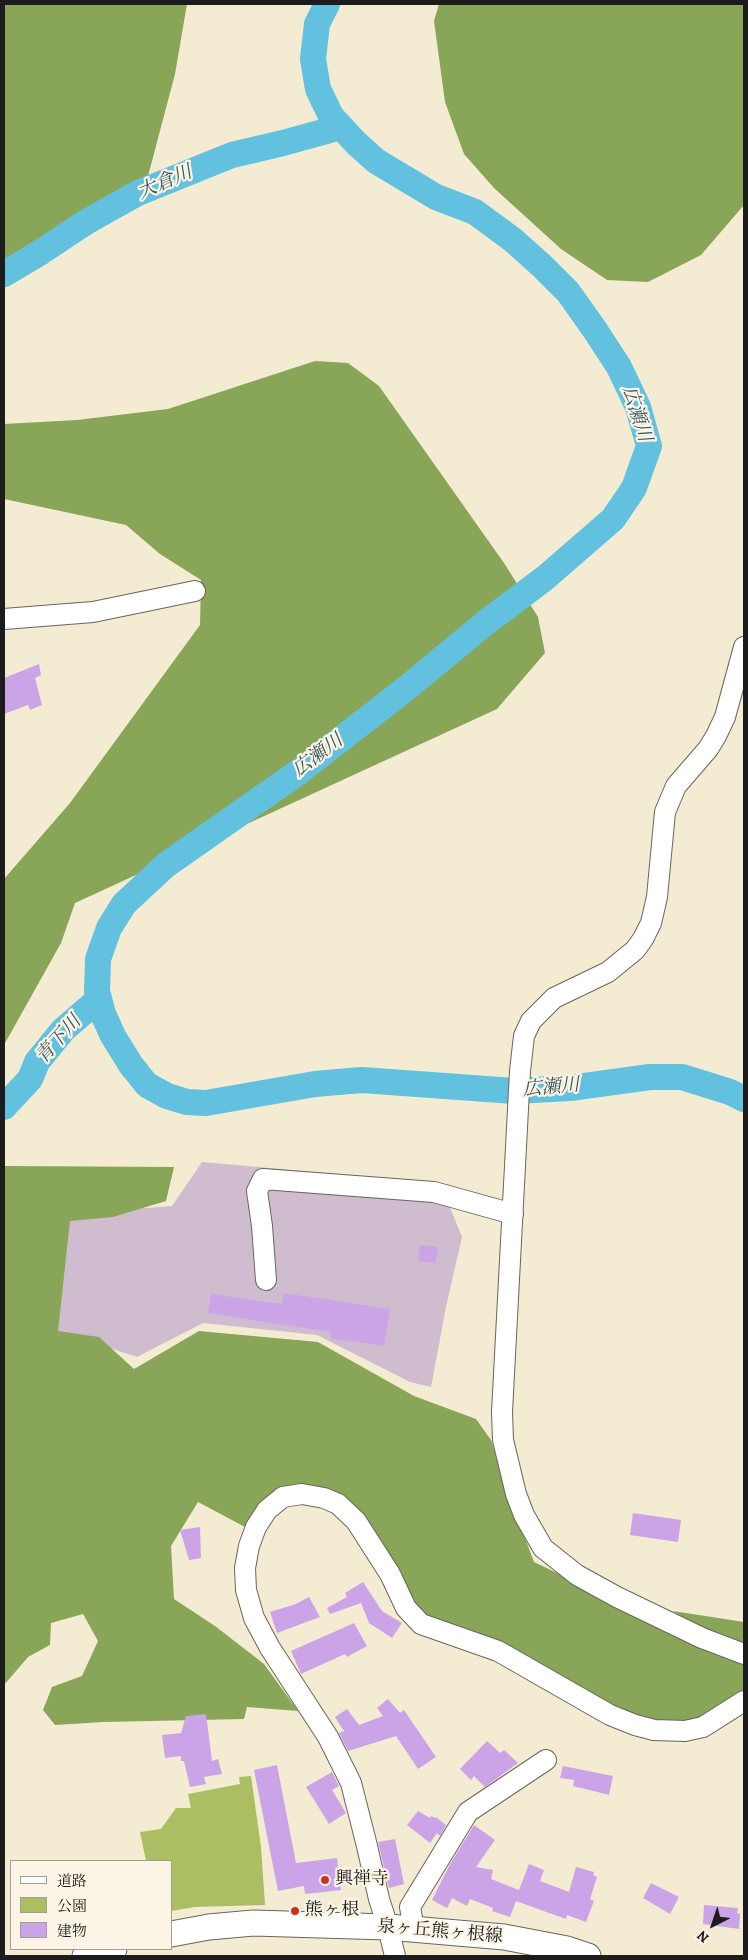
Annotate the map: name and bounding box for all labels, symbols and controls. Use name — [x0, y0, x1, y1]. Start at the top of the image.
water label: 大倉川 — [134, 161, 196, 205]
water label: 広瀬川 — [616, 383, 656, 445]
water label: 広瀬川 — [288, 730, 348, 782]
water label: 青下川 — [31, 1011, 87, 1069]
water label: 広瀬川 — [522, 1074, 580, 1102]
legend — [10, 1860, 172, 1950]
place label: 興禅寺 — [335, 1869, 389, 1891]
text: 道路 — [57, 1871, 87, 1891]
marker: 興禅寺 — [319, 1874, 331, 1886]
text: 公園 — [57, 1896, 87, 1916]
place label: 熊ヶ根 — [305, 1900, 359, 1922]
north arrow — [688, 1900, 738, 1950]
marker: 熊ヶ根 — [289, 1905, 301, 1917]
street label: 泉ヶ丘熊ヶ根線 — [376, 1916, 504, 1948]
text: 建物 — [57, 1921, 87, 1941]
text: N — [693, 1926, 713, 1947]

